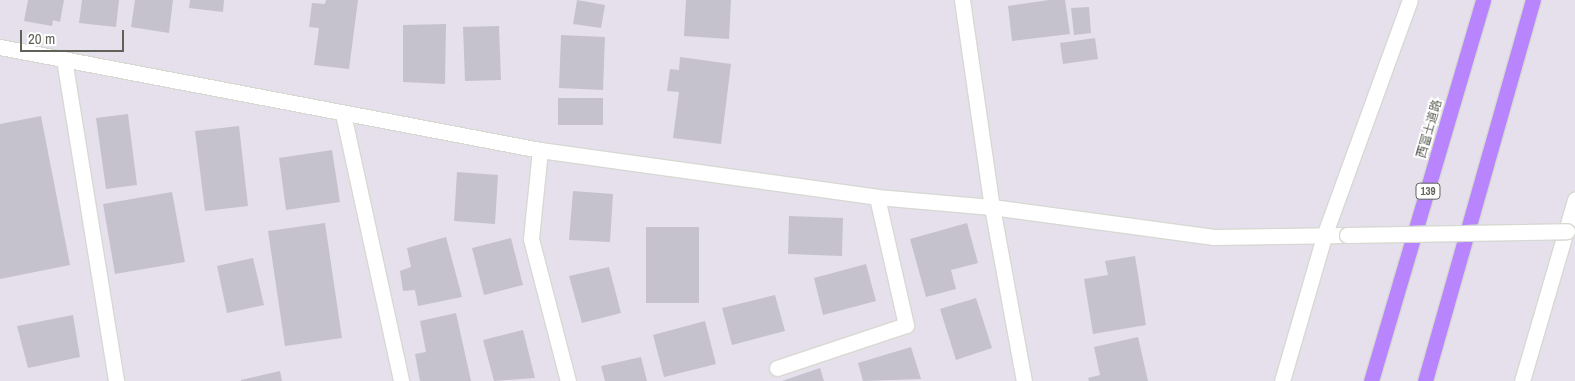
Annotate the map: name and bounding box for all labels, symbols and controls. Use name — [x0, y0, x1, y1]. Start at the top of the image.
scale bar — [22, 20, 126, 52]
text: 20 m — [28, 28, 55, 49]
street label: 西富士道路 — [1415, 98, 1445, 160]
road number: 139 — [1414, 182, 1442, 200]

